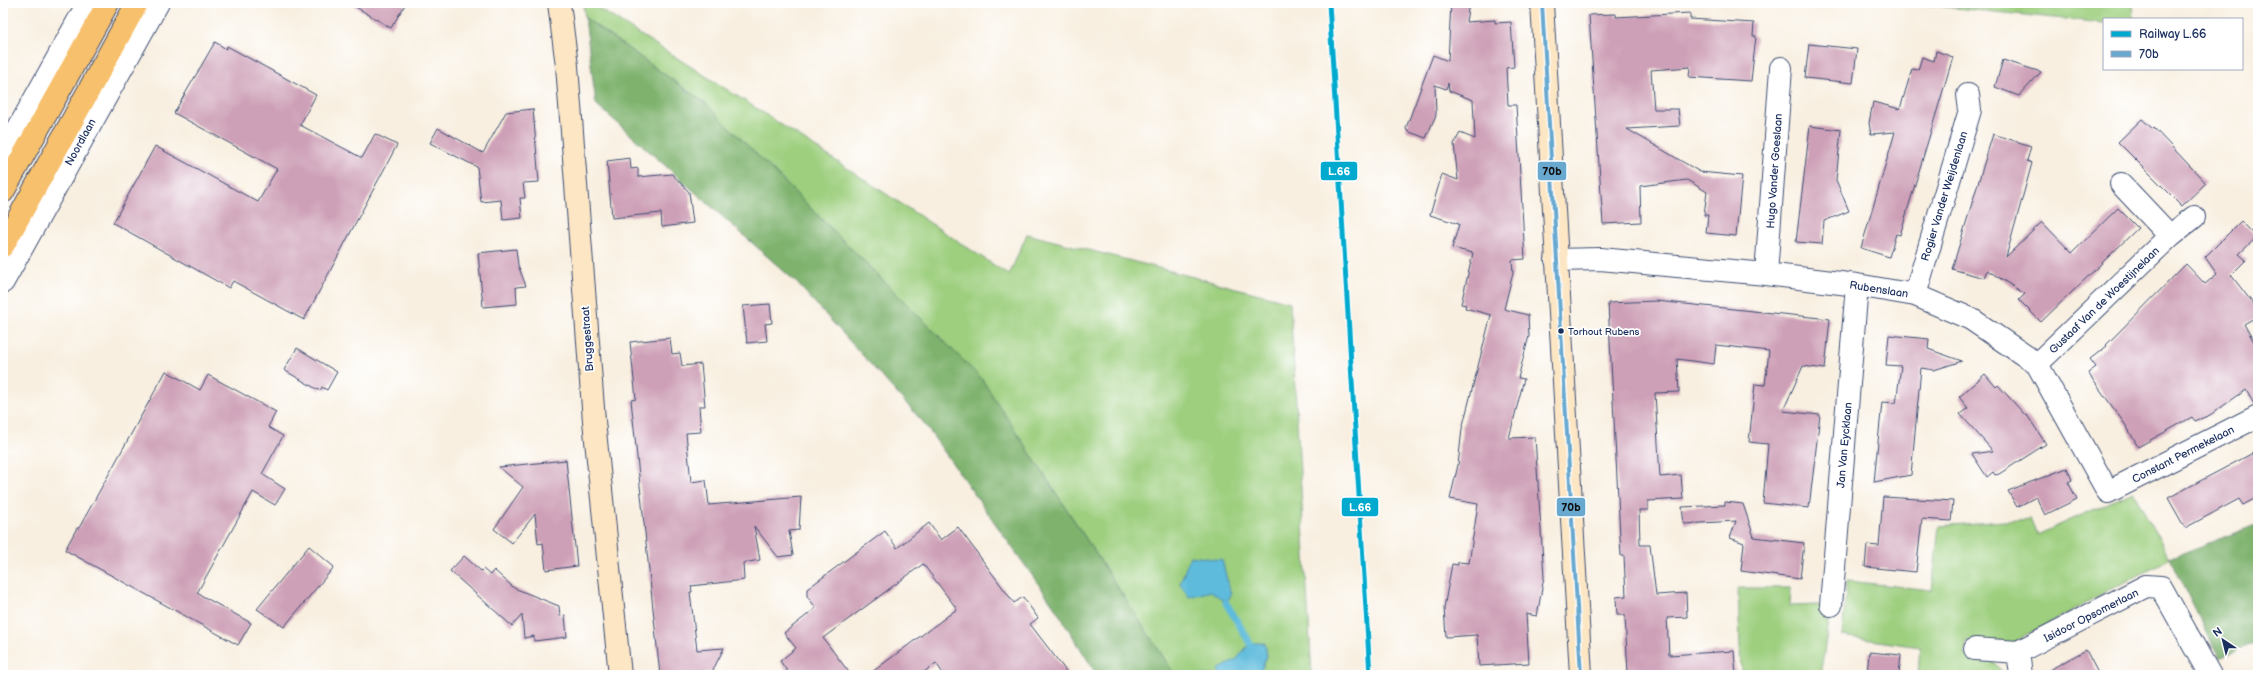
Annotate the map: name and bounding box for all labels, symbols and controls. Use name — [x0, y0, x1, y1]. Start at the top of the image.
legend — [2103, 18, 2243, 70]
text: Railway L.66 — [2139, 27, 2206, 42]
text: 70b — [2139, 47, 2159, 62]
street label: Hugo Vander Goeslaan — [1764, 113, 1785, 229]
street label: Noordlaan — [62, 116, 99, 168]
street label: Rogier Vander Weijdenlaan — [1919, 130, 1970, 263]
line badge: L.66 — [1320, 161, 1358, 181]
line badge: 70b — [1537, 161, 1567, 181]
text: L.66 — [1328, 165, 1350, 178]
text: 70b — [1542, 165, 1562, 178]
street label: Gustaaf Van de Woestijnelaan — [2047, 244, 2162, 356]
street label: Rubenslaan — [1849, 278, 1909, 301]
street label: Bruggestraat — [579, 305, 596, 372]
marker: Torhout Rubens — [1556, 326, 1566, 336]
place label: Torhout Rubens — [1568, 326, 1640, 338]
street label: Jan Van Eycklaan — [1834, 402, 1855, 489]
street label: Constant Permekelaan — [2130, 423, 2236, 486]
line badge: L.66 — [1341, 497, 1379, 517]
line badge: 70b — [1556, 497, 1586, 517]
text: L.66 — [1349, 501, 1371, 514]
text: 70b — [1561, 501, 1581, 514]
street label: Isidoor Opsomerlaan — [2042, 586, 2141, 645]
north arrow — [2203, 620, 2243, 660]
text: N — [2210, 625, 2225, 640]

